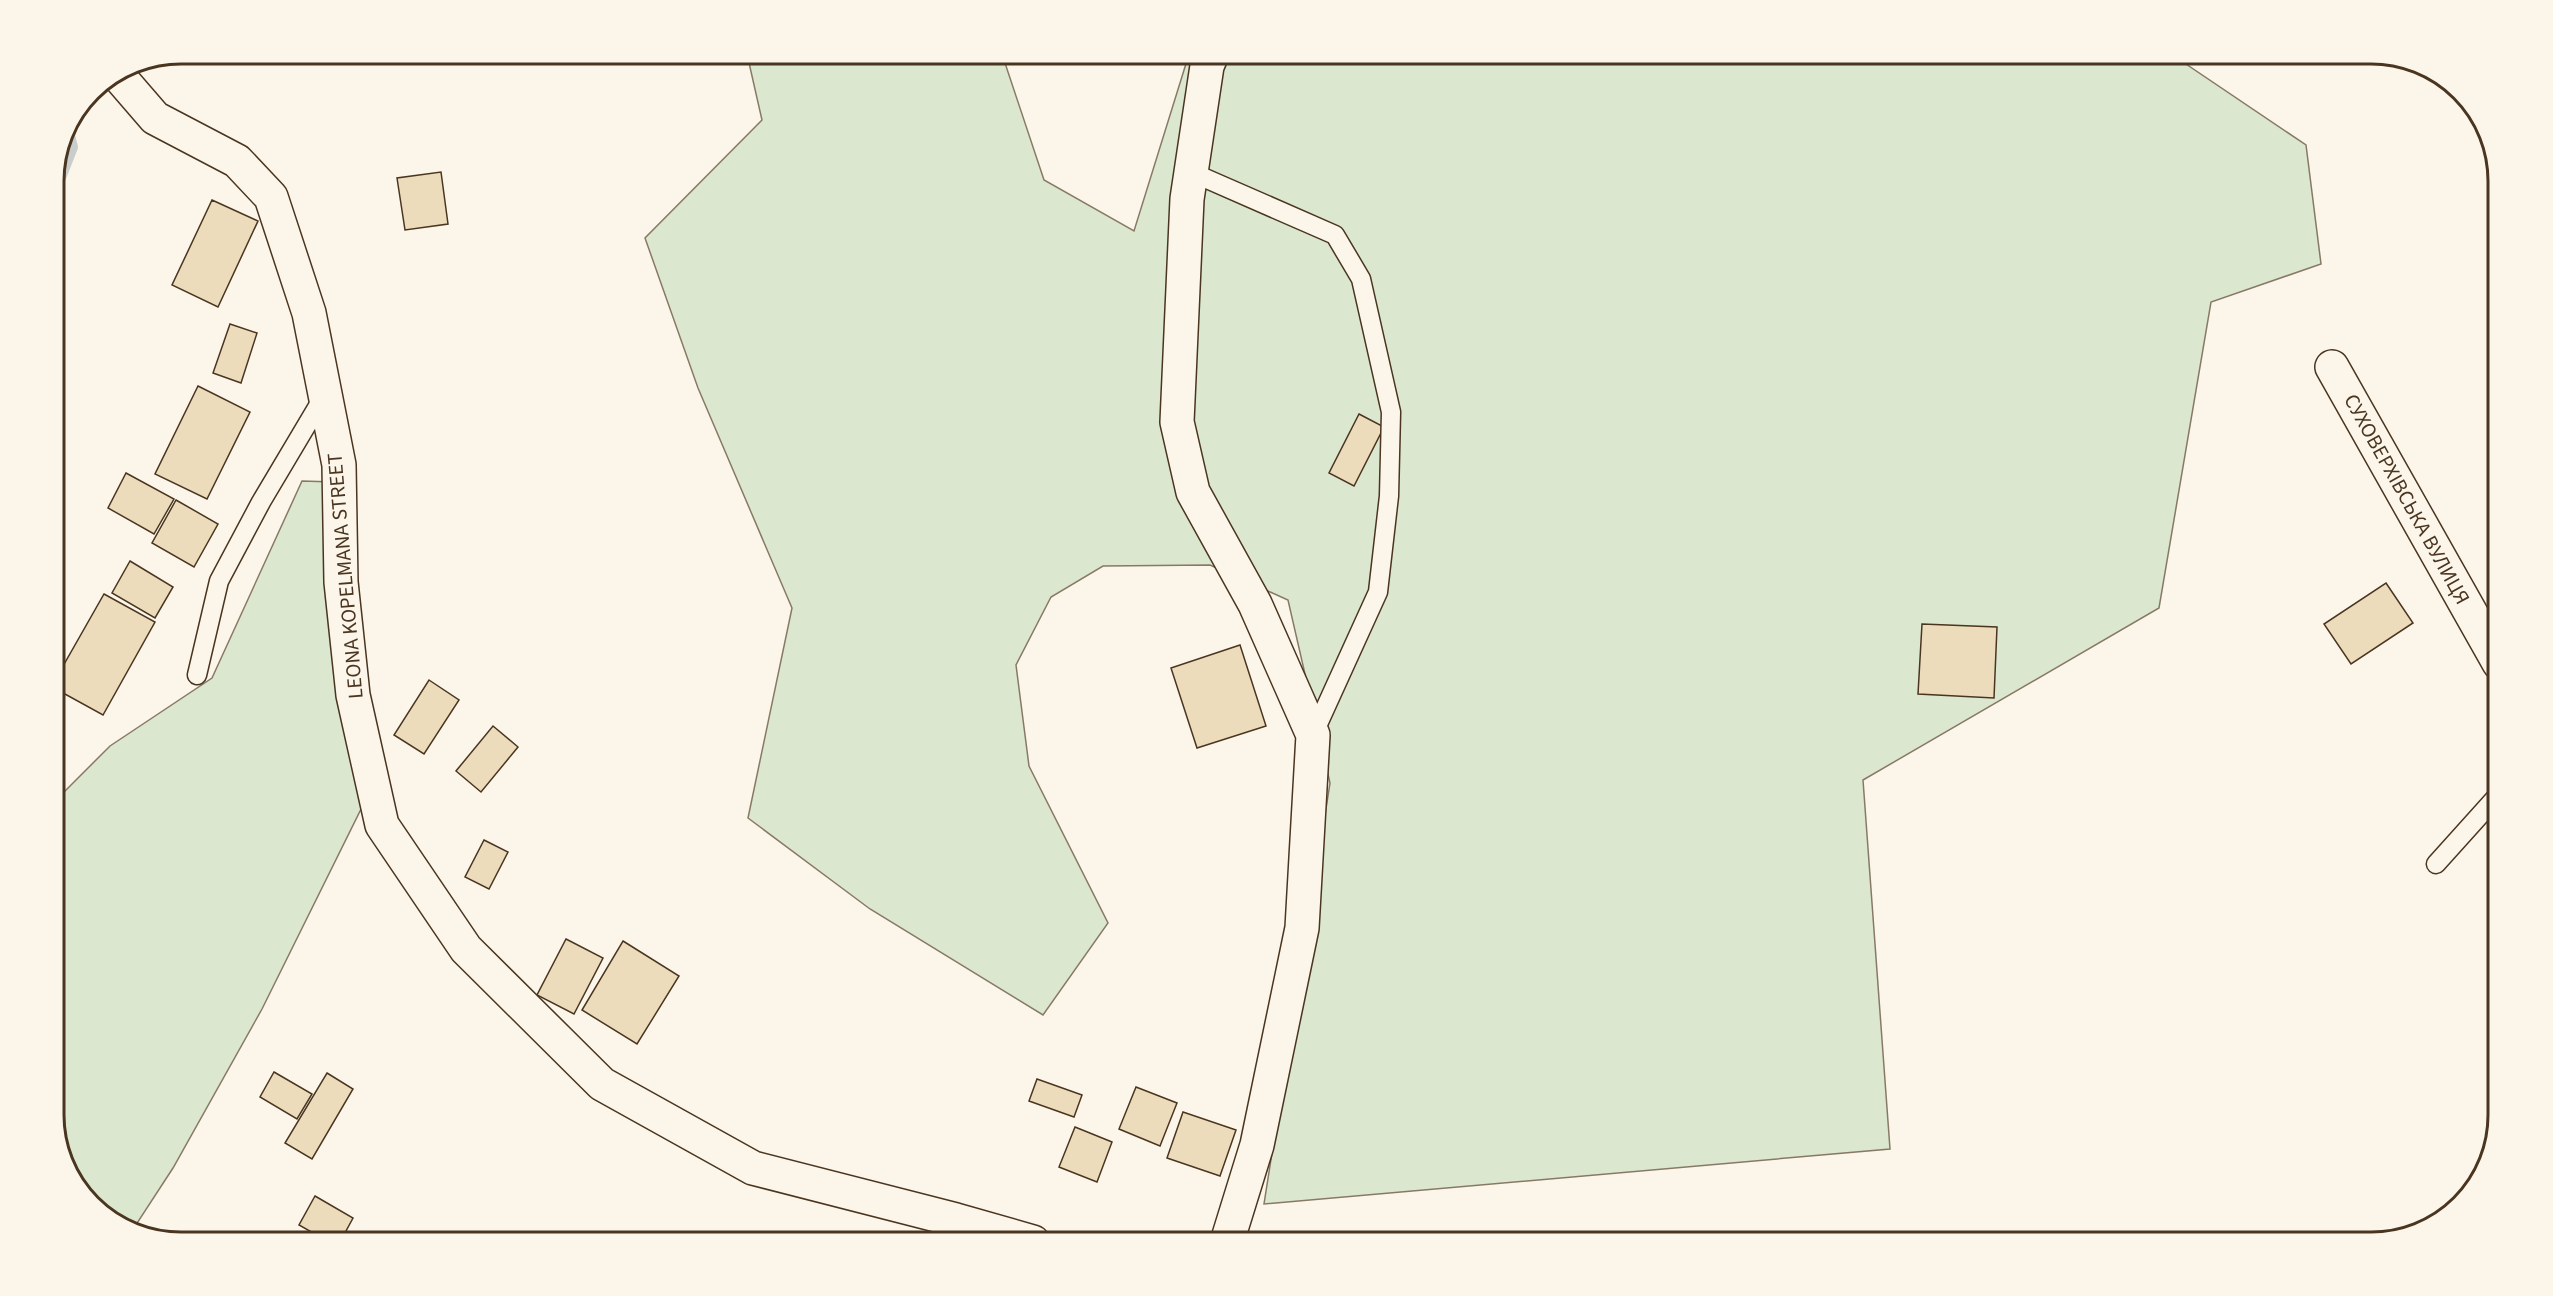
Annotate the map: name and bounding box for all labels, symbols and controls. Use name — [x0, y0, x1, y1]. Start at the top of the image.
street label: СУХОВЕРХІВСЬКА ВУЛИЦЯ — [2337, 388, 2477, 610]
street label: LEONA KOPELMANA STREET — [319, 452, 371, 700]

